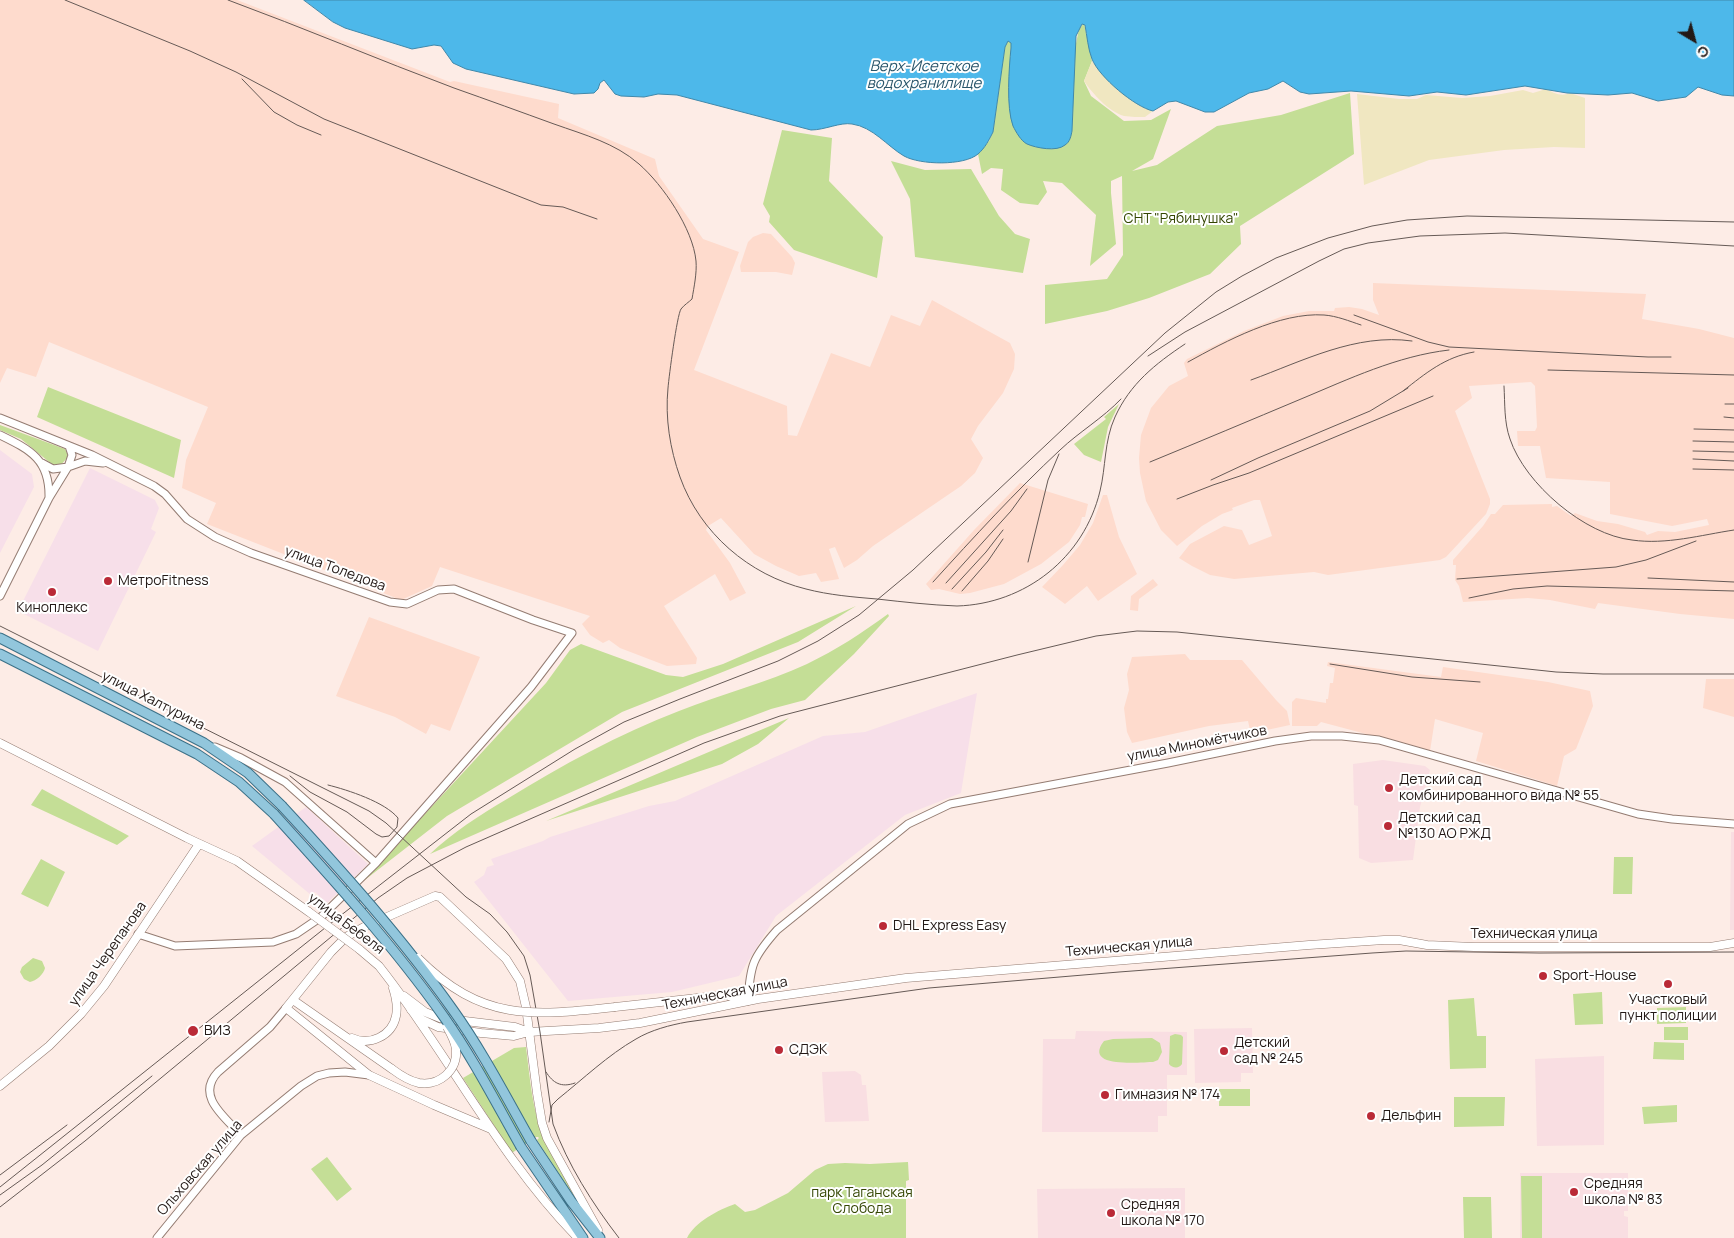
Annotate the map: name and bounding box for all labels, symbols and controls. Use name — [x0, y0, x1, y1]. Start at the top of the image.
north arrow — [1669, 15, 1719, 65]
text: С — [1693, 42, 1713, 63]
water label: Верх-Исетское водохранилище — [867, 58, 981, 93]
park label: СНТ "Рябинушка" — [1124, 211, 1238, 227]
street label: улица Толедова — [282, 543, 388, 595]
place label: МетроFitness — [118, 573, 209, 589]
marker: МетроFitness — [102, 575, 114, 587]
marker: Киноплекс — [46, 586, 58, 598]
place label: Киноплекс — [16, 600, 88, 616]
street label: улица Халтурина — [99, 668, 207, 734]
street label: улица Миномётчиков — [1126, 722, 1268, 766]
place label: Детский сад комбинированного вида № 55 — [1399, 772, 1599, 804]
marker: Детский сад комбинированного вида № 55 — [1383, 782, 1395, 794]
place label: Детский сад №130 АО РЖД — [1398, 810, 1491, 842]
marker: Детский сад №130 АО РЖД — [1382, 820, 1394, 832]
street label: улица Бебеля — [305, 890, 387, 958]
street label: улица Черепанова — [66, 899, 150, 1009]
place label: DHL Express Easy — [893, 918, 1006, 934]
marker: DHL Express Easy — [877, 920, 889, 932]
street label: Техническая улица — [1470, 926, 1598, 942]
street label: Техническая улица — [1065, 933, 1193, 961]
place label: Sport-House — [1553, 968, 1636, 984]
marker: Sport-House — [1537, 970, 1549, 982]
street label: Техническая улица — [661, 974, 789, 1014]
marker: Участковый пункт полиции — [1662, 978, 1674, 990]
place label: Участковый пункт полиции — [1619, 992, 1717, 1024]
place label: ВИЗ — [204, 1023, 231, 1039]
marker: ВИЗ — [186, 1024, 200, 1038]
place label: Детский сад № 245 — [1234, 1035, 1303, 1068]
place label: СДЭК — [789, 1042, 827, 1058]
marker: СДЭК — [773, 1044, 785, 1056]
marker: Детский сад № 245 — [1218, 1045, 1230, 1057]
place label: Гимназия № 174 — [1115, 1087, 1220, 1103]
marker: Гимназия № 174 — [1099, 1089, 1111, 1101]
place label: Дельфин — [1381, 1108, 1441, 1124]
marker: Дельфин — [1365, 1110, 1377, 1122]
street label: Ольховская улица — [154, 1117, 246, 1219]
place label: Средняя школа № 83 — [1584, 1176, 1662, 1208]
park label: парк Таганская Слобода — [811, 1185, 913, 1218]
marker: Средняя школа № 83 — [1568, 1186, 1580, 1198]
place label: Средняя школа № 170 — [1121, 1197, 1205, 1230]
marker: Средняя школа № 170 — [1105, 1207, 1117, 1219]

